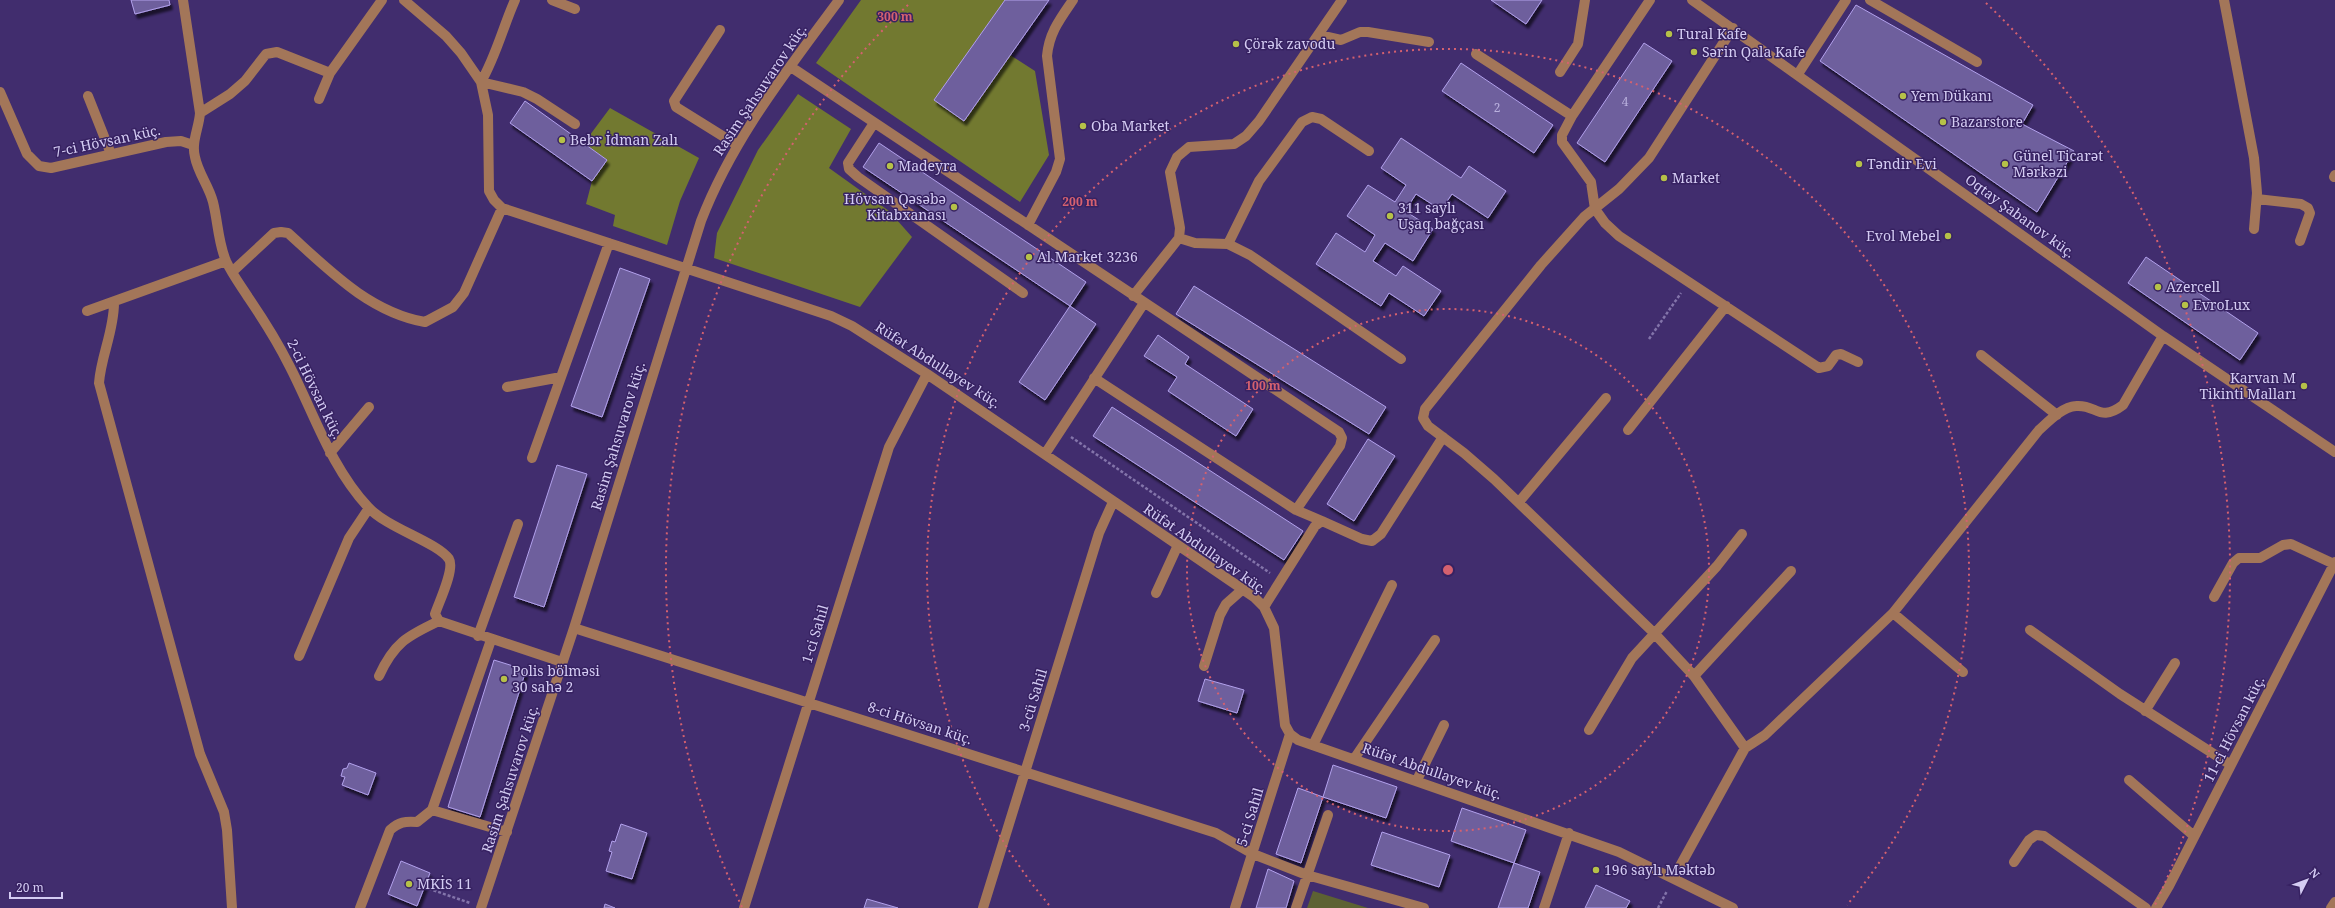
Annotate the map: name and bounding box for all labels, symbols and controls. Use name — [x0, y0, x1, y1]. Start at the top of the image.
text: 300 m — [877, 8, 913, 25]
street label: Rasim Şahsuvarov küç. — [709, 20, 811, 159]
place label: Tural Kafe — [1677, 24, 1747, 43]
marker: Tural Kafe — [1664, 29, 1674, 39]
place label: Çörək zavodu — [1244, 34, 1335, 53]
marker: Çörək zavodu — [1231, 39, 1241, 49]
place label: Sərin Qala Kafe — [1702, 42, 1805, 61]
marker: Sərin Qala Kafe — [1689, 47, 1699, 57]
place label: Yem Dükanı — [1910, 86, 1992, 105]
marker: Yem Dükanı — [1898, 91, 1908, 101]
house number: 4 — [1622, 93, 1629, 110]
house number: 2 — [1494, 99, 1500, 116]
place label: Bazarstore — [1951, 112, 2023, 131]
place label: Oba Market — [1091, 116, 1170, 135]
marker: Bazarstore — [1938, 117, 1948, 127]
street label: 7-ci Hövsan küç. — [52, 120, 162, 161]
marker: Oba Market — [1078, 121, 1088, 131]
place label: Bebr İdman Zalı — [570, 130, 679, 149]
marker: Bebr İdman Zalı — [557, 135, 567, 145]
place label: Günel Ticarət Mərkəzi — [2013, 146, 2103, 181]
place label: Təndir Evi — [1867, 154, 1937, 173]
place label: Madeyra — [898, 156, 957, 175]
marker: Təndir Evi — [1854, 159, 1864, 169]
marker: Günel Ticarət Mərkəzi — [2000, 159, 2010, 169]
marker: Madeyra — [885, 161, 895, 171]
place label: Market — [1672, 168, 1720, 187]
street label: Oqtay Şabanov küç. — [1962, 169, 2079, 262]
marker: Market — [1659, 173, 1669, 183]
place label: Hövsan Qəsəbə Kitabxanası — [844, 189, 947, 224]
text: 200 m — [1062, 193, 1098, 210]
place label: 311 saylı Uşaq bağçası — [1398, 198, 1485, 233]
marker: Hövsan Qəsəbə Kitabxanası — [949, 202, 959, 212]
marker: 311 saylı Uşaq bağçası — [1385, 211, 1395, 221]
place label: Evol Mebel — [1866, 226, 1941, 245]
marker: Evol Mebel — [1943, 231, 1953, 241]
place label: Al Market 3236 — [1037, 247, 1138, 266]
marker: Al Market 3236 — [1024, 252, 1034, 262]
place label: Azercell — [2166, 277, 2221, 296]
marker: Azercell — [2153, 282, 2163, 292]
place label: EvroLux — [2193, 295, 2251, 314]
marker: EvroLux — [2180, 300, 2190, 310]
street label: Rüfət Abdullayev küç. — [872, 317, 1005, 412]
street label: 2-ci Hövsan küç. — [283, 336, 348, 442]
street label: Rasim Şahsuvarov küç. — [586, 359, 649, 512]
place label: Karvan M Tikinti Malları — [2200, 368, 2297, 403]
text: 100 m — [1245, 377, 1281, 394]
marker: Karvan M Tikinti Malları — [2299, 381, 2309, 391]
street label: Rüfət Abdullayev küç. — [1140, 499, 1271, 598]
centre of rings — [1441, 563, 1455, 577]
street label: 1-ci Sahil — [797, 602, 833, 666]
place label: Polis bölməsi 30 sahə 2 — [512, 661, 600, 696]
street label: 3-cü Sahil — [1014, 665, 1051, 734]
street label: 11-ci Hövsan küç. — [2199, 673, 2268, 785]
marker: Polis bölməsi 30 sahə 2 — [499, 674, 509, 684]
street label: 8-ci Hövsan küç. — [865, 697, 975, 748]
street label: Rasim Şahsuvarov küç. — [477, 703, 542, 855]
street label: Rüfət Abdullayev küç. — [1360, 738, 1504, 803]
street label: 5-ci Sahil — [1232, 785, 1268, 849]
place label: 196 saylı Məktəb — [1604, 860, 1715, 879]
north arrow — [2287, 860, 2327, 900]
marker: 196 saylı Məktəb — [1591, 865, 1601, 875]
text: N — [2306, 865, 2323, 881]
scale bar — [10, 874, 62, 900]
place label: MKİS 11 — [417, 874, 472, 893]
text: 20 m — [16, 879, 44, 896]
marker: MKİS 11 — [404, 879, 414, 889]

